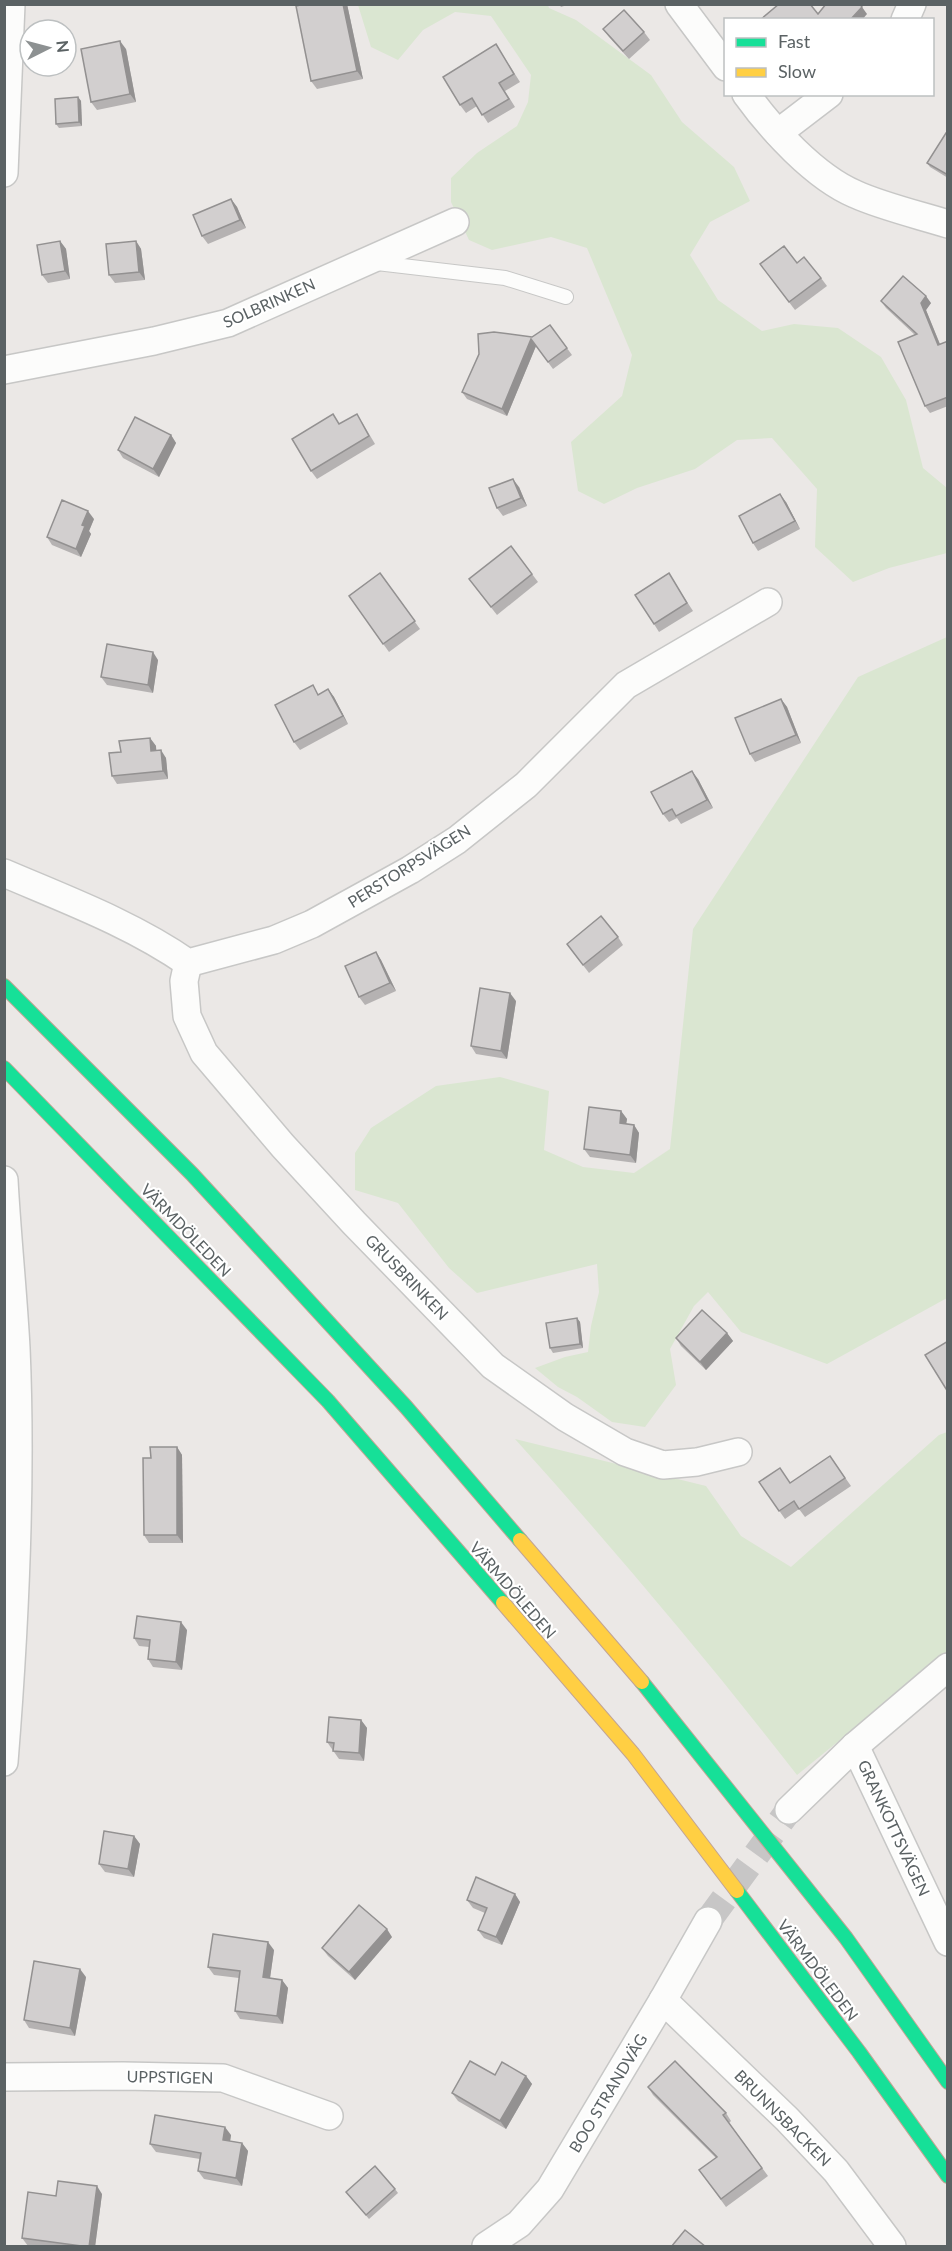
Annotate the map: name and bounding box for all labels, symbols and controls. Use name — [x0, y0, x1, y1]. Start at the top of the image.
north arrow — [18, 18, 78, 78]
legend — [724, 18, 934, 96]
text: Fast — [778, 30, 811, 52]
text: N — [53, 39, 74, 54]
text: Slow — [778, 60, 816, 82]
street label: SOLBRINKEN — [220, 274, 318, 331]
street label: PERSTORPSVÄGEN — [344, 820, 474, 911]
street label: VÄRMDÖLEDEN — [137, 1179, 235, 1280]
street label: GRUSBRINKEN — [362, 1230, 453, 1323]
street label: VÄRMDÖLEDEN — [466, 1537, 560, 1642]
street label: GRANKOTTSVÄGEN — [855, 1757, 934, 1899]
street label: VÄRMDÖLEDEN — [774, 1915, 863, 2024]
street label: BOO STRANDVÄG — [565, 2030, 651, 2156]
street label: BRUNNSBACKEN — [731, 2065, 836, 2170]
street label: UPPSTIGEN — [126, 2066, 214, 2087]

